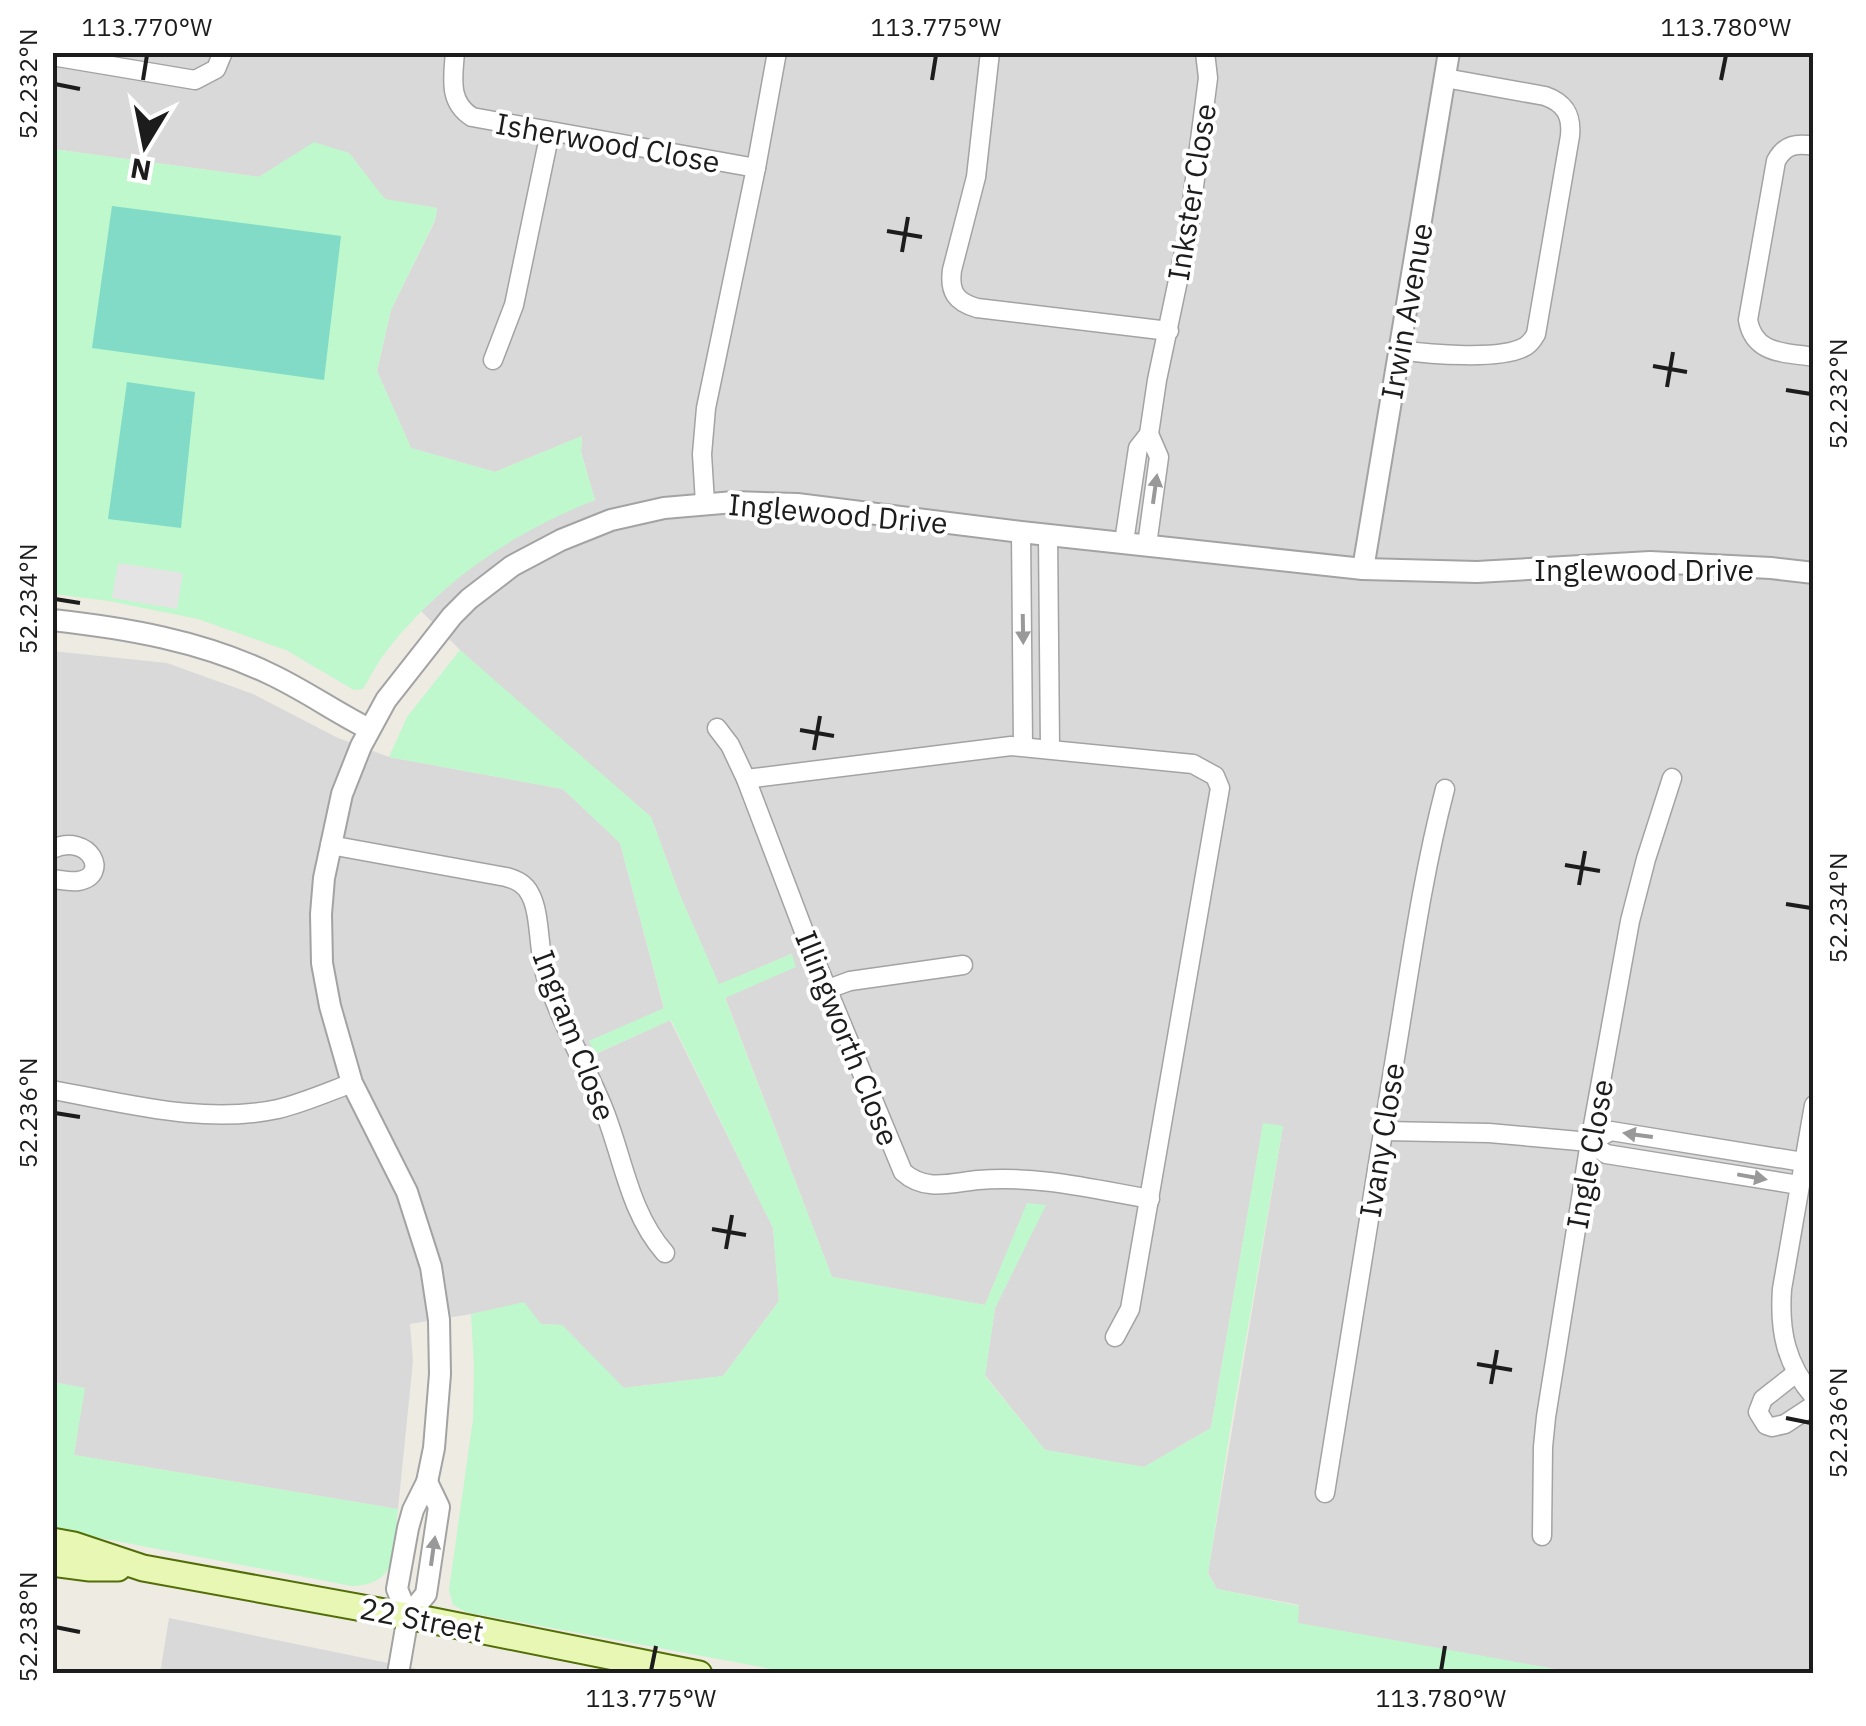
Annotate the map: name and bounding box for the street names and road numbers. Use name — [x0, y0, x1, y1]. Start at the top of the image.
street label: Inkster Close — [1158, 101, 1224, 283]
street label: Isherwood Close — [493, 103, 723, 181]
street label: Irwin Avenue — [1371, 220, 1441, 402]
street label: Inglewood Drive — [727, 484, 949, 542]
street label: Inglewood Drive — [1534, 550, 1754, 589]
street label: Illingworth Close — [787, 925, 909, 1151]
street label: Ingram Close — [525, 944, 625, 1126]
street label: Ivany Close — [1350, 1060, 1412, 1220]
street label: Ingle Close — [1557, 1076, 1621, 1232]
street label: 22 Street — [357, 1588, 487, 1650]

